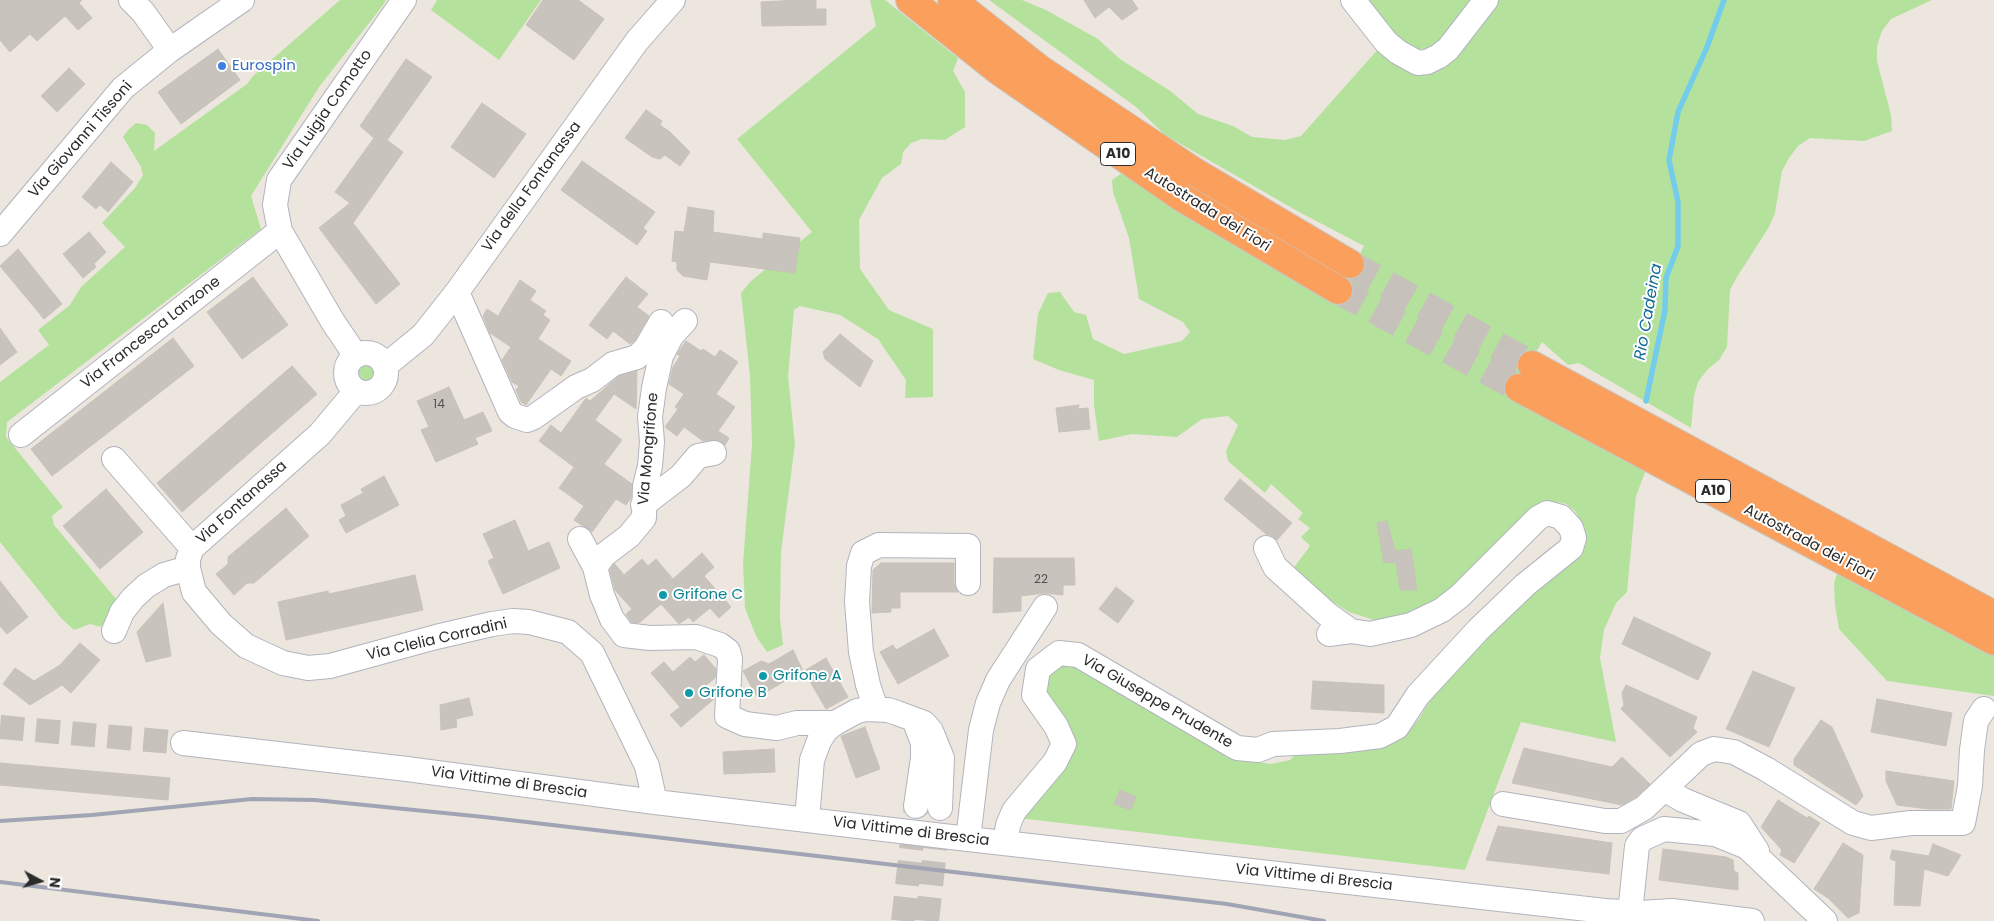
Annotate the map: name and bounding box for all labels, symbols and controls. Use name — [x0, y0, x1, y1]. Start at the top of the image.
street label: Via Luigia Comotto — [280, 46, 376, 174]
place label: Eurospin — [232, 57, 296, 75]
marker: Eurospin — [216, 60, 228, 72]
street label: Via Giovanni Tissoni — [25, 78, 137, 202]
street label: Via della Fontanassa — [479, 118, 585, 256]
road number: A10 — [1100, 142, 1136, 166]
street label: Autostrada dei Fiori — [1141, 164, 1273, 256]
water label: Rio Cadeina — [1631, 262, 1667, 362]
street label: Via Francesca Lanzone — [78, 273, 224, 393]
street label: Via Mongrifone — [635, 392, 663, 506]
house number: 14 — [433, 398, 445, 412]
street label: Via Fontanassa — [193, 458, 291, 548]
road number: A10 — [1696, 480, 1730, 502]
street label: Autostrada dei Fiori — [1741, 501, 1877, 585]
house number: 22 — [1034, 573, 1048, 587]
place label: Grifone C — [673, 586, 743, 604]
marker: Grifone C — [657, 589, 669, 601]
street label: Via Clelia Corradini — [365, 615, 509, 665]
street label: Via Giuseppe Prudente — [1078, 651, 1236, 753]
place label: Grifone A — [773, 667, 842, 685]
marker: Grifone A — [757, 670, 769, 682]
place label: Grifone B — [699, 684, 767, 702]
marker: Grifone B — [683, 687, 695, 699]
street label: Via Vittime di Brescia — [430, 763, 588, 803]
street label: Via Vittime di Brescia — [832, 813, 990, 851]
north arrow — [15, 856, 65, 906]
street label: Via Vittime di Brescia — [1235, 861, 1393, 895]
text: N — [44, 876, 65, 889]

